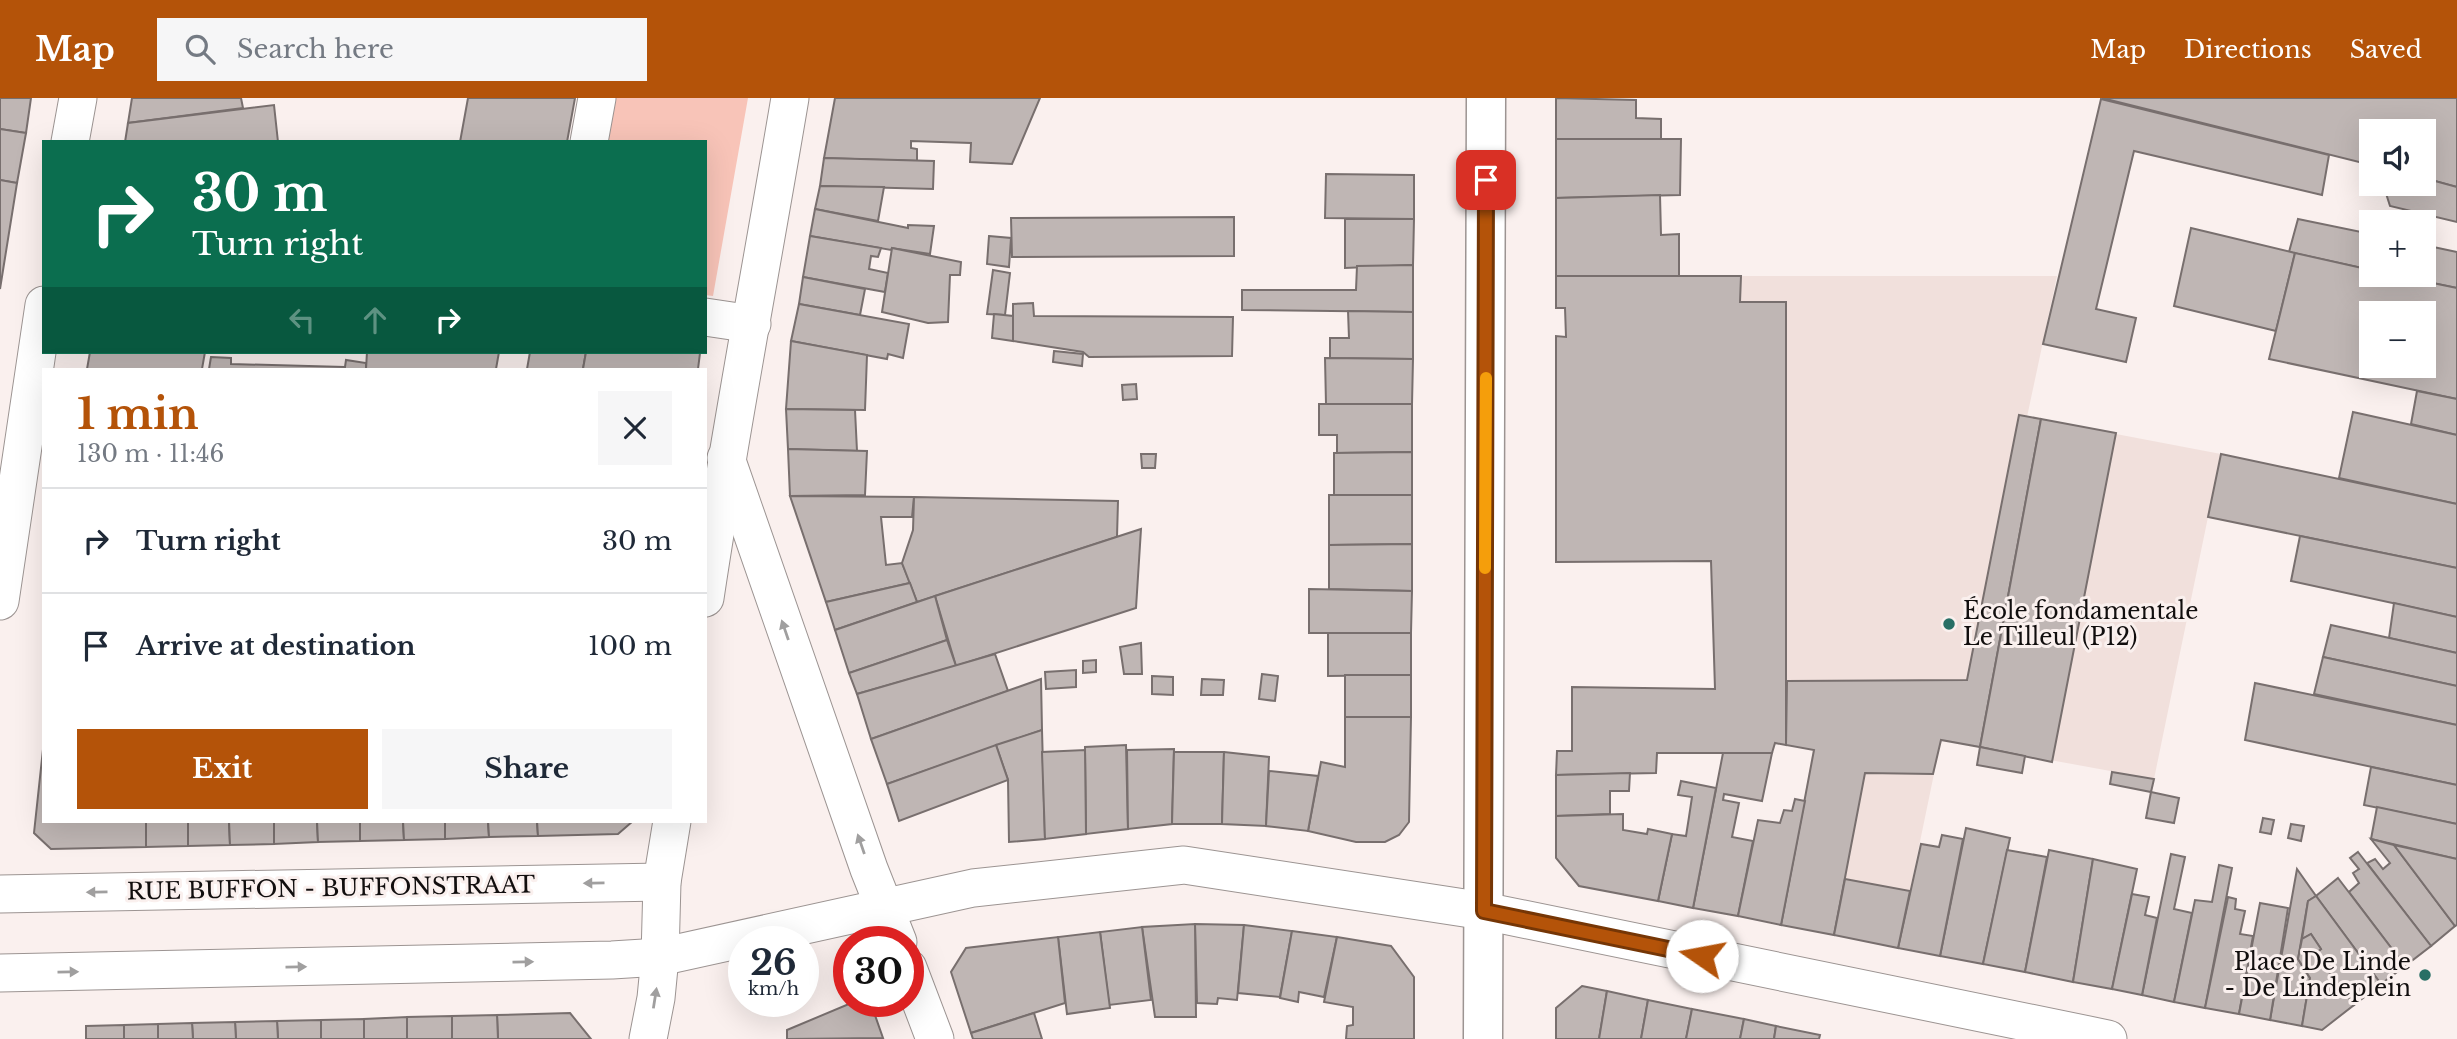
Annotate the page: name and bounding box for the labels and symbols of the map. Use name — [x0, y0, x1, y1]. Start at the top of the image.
pin — [1456, 150, 1516, 210]
place label: École fondamentale Le Tilleul (P12) — [1963, 596, 2198, 651]
marker: École fondamentale Le Tilleul (P12) — [1941, 616, 1957, 632]
one-way arrow — [780, 619, 791, 640]
one-way arrow — [855, 834, 866, 855]
street label: RUE BUFFON - BUFFONSTRAAT — [127, 870, 536, 906]
one-way arrow — [583, 878, 605, 889]
one-way arrow — [86, 886, 108, 898]
position arrow — [1665, 919, 1739, 993]
speed limit sign: 30 — [833, 926, 924, 1017]
place label: Place De Linde - De Lindeplein — [2225, 948, 2411, 1002]
one-way arrow — [512, 957, 534, 968]
one-way arrow — [285, 961, 307, 973]
one-way arrow — [57, 966, 79, 978]
marker: Place De Linde - De Lindeplein — [2417, 967, 2433, 983]
one-way arrow — [650, 987, 661, 1009]

